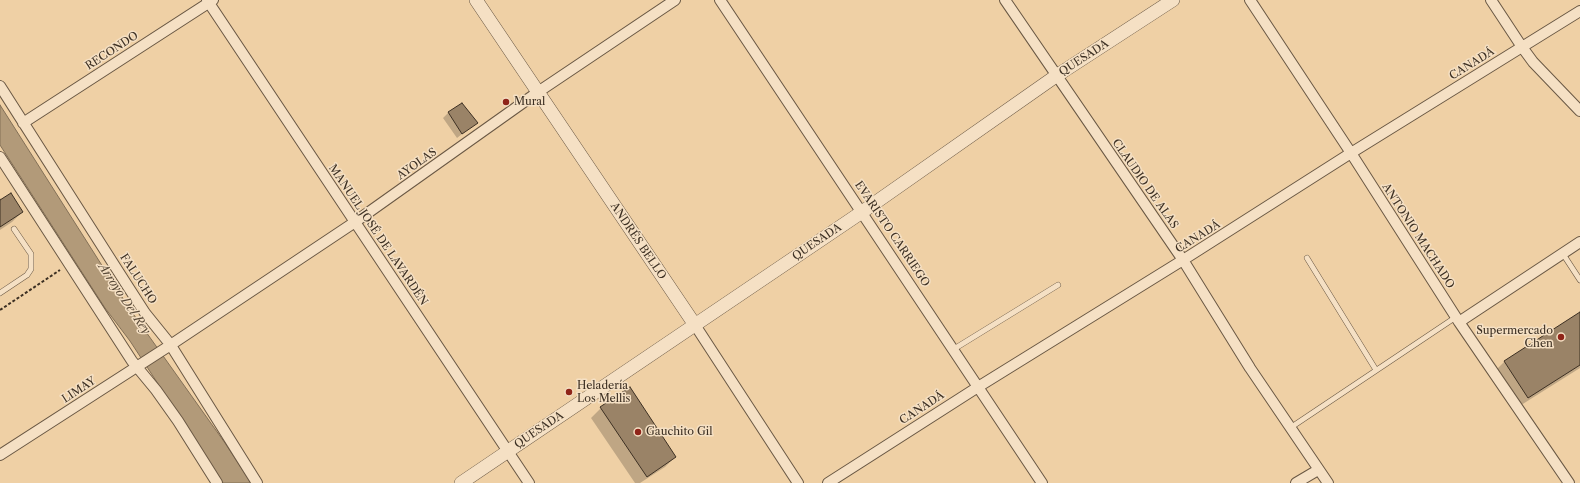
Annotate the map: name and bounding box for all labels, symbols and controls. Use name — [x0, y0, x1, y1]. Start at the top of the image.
street label: RECONDO — [83, 29, 141, 73]
street label: QUESADA — [1057, 37, 1111, 79]
street label: CANADÁ — [1447, 45, 1497, 83]
place label: Mural — [514, 95, 545, 109]
marker: Mural — [501, 97, 511, 107]
street label: CLAUDIO DE ALAS — [1109, 137, 1181, 231]
street label: AYOLAS — [395, 146, 439, 182]
street label: MANUEL JOSÉ DE LAVARDÉN — [326, 162, 430, 308]
street label: EVARISTO CARRIEGO — [852, 179, 932, 289]
street label: ANTONIO MACHADO — [1379, 181, 1457, 291]
street label: ANDRÉS BELLO — [607, 200, 669, 282]
street label: CANADÁ — [1173, 218, 1223, 256]
street label: QUESADA — [790, 221, 844, 263]
street label: FALUCHO — [117, 251, 159, 307]
water label: Arroyo Del Rey — [95, 261, 153, 337]
place label: Supermercado Chen — [1476, 324, 1553, 350]
marker: Supermercado Chen — [1556, 332, 1566, 342]
street label: LIMAY — [60, 374, 98, 406]
place label: Heladería Los Mellis — [577, 379, 630, 405]
marker: Heladería Los Mellis — [564, 387, 574, 397]
street label: CANADÁ — [897, 389, 947, 427]
street label: QUESADA — [512, 409, 566, 451]
place label: Gauchito Gil — [646, 425, 712, 439]
marker: Gauchito Gil — [633, 427, 643, 437]

